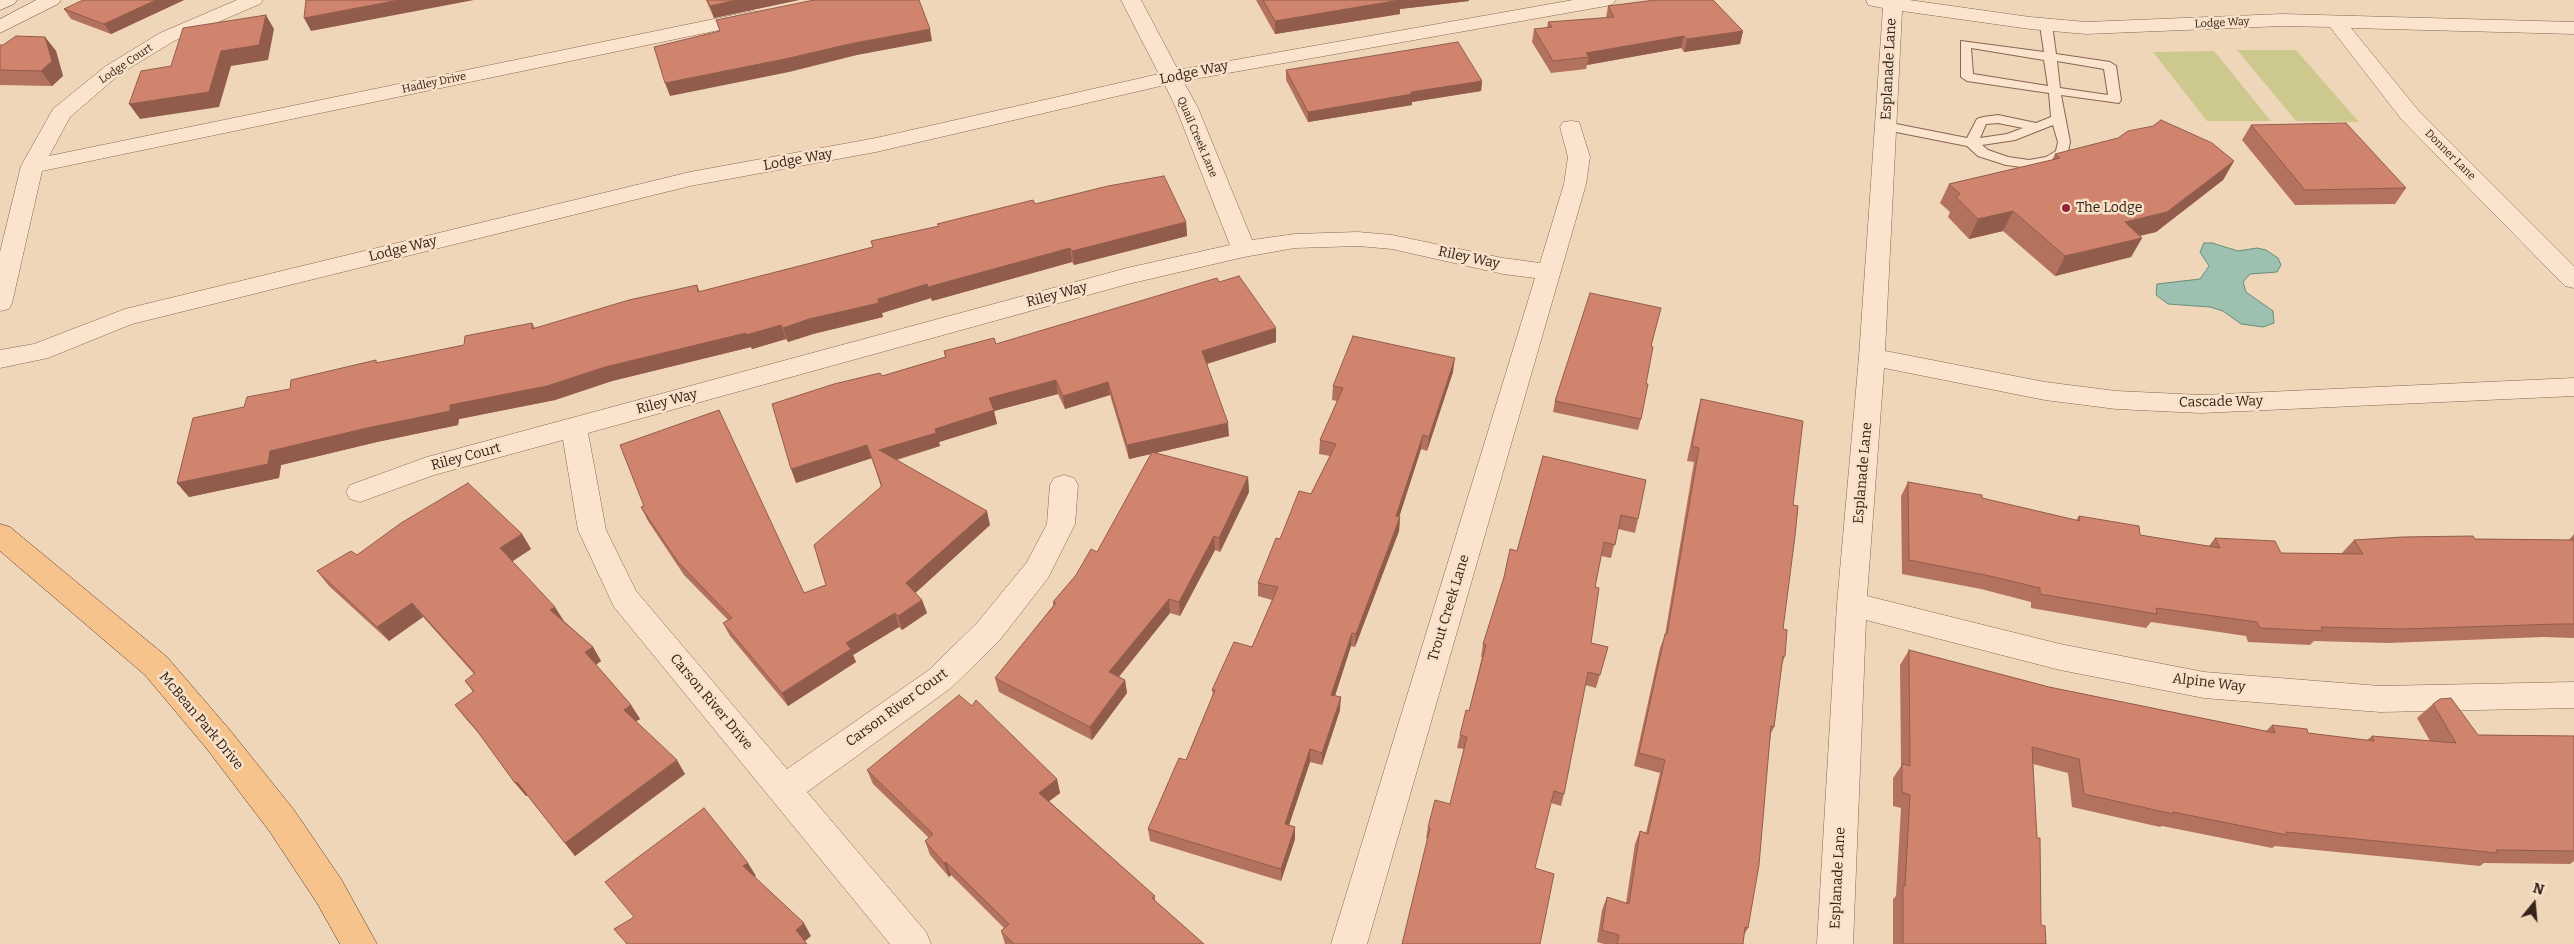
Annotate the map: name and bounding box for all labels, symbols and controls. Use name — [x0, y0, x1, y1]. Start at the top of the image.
street label: Lodge Way — [2194, 15, 2250, 31]
street label: Esplanade Lane — [1878, 18, 1900, 120]
street label: Lodge Court — [97, 41, 155, 87]
street label: Lodge Way — [1158, 58, 1230, 88]
street label: Hadley Drive — [401, 70, 467, 96]
street label: Quail Creek Lane — [1174, 95, 1220, 179]
street label: Donner Lane — [2422, 127, 2478, 183]
street label: Lodge Way — [762, 146, 834, 174]
place label: The Lodge — [2076, 200, 2142, 216]
marker: The Lodge — [2060, 202, 2072, 214]
street label: Lodge Way — [367, 232, 439, 266]
street label: Riley Way — [1437, 243, 1501, 273]
street label: Riley Way — [1025, 279, 1089, 311]
street label: Riley Way — [635, 386, 699, 418]
street label: Cascade Way — [2179, 393, 2263, 411]
street label: Esplanade Lane — [1850, 421, 1876, 525]
street label: Riley Court — [429, 440, 503, 474]
street label: Trout Creek Lane — [1425, 553, 1473, 663]
street label: Carson River Drive — [666, 651, 756, 753]
street label: Carson River Court — [843, 665, 951, 751]
street label: McBean Park Drive — [155, 669, 247, 773]
street label: Alpine Way — [2172, 670, 2246, 696]
street label: Esplanade Lane — [1827, 827, 1849, 929]
north arrow — [2509, 879, 2559, 929]
text: N — [2531, 879, 2546, 899]

